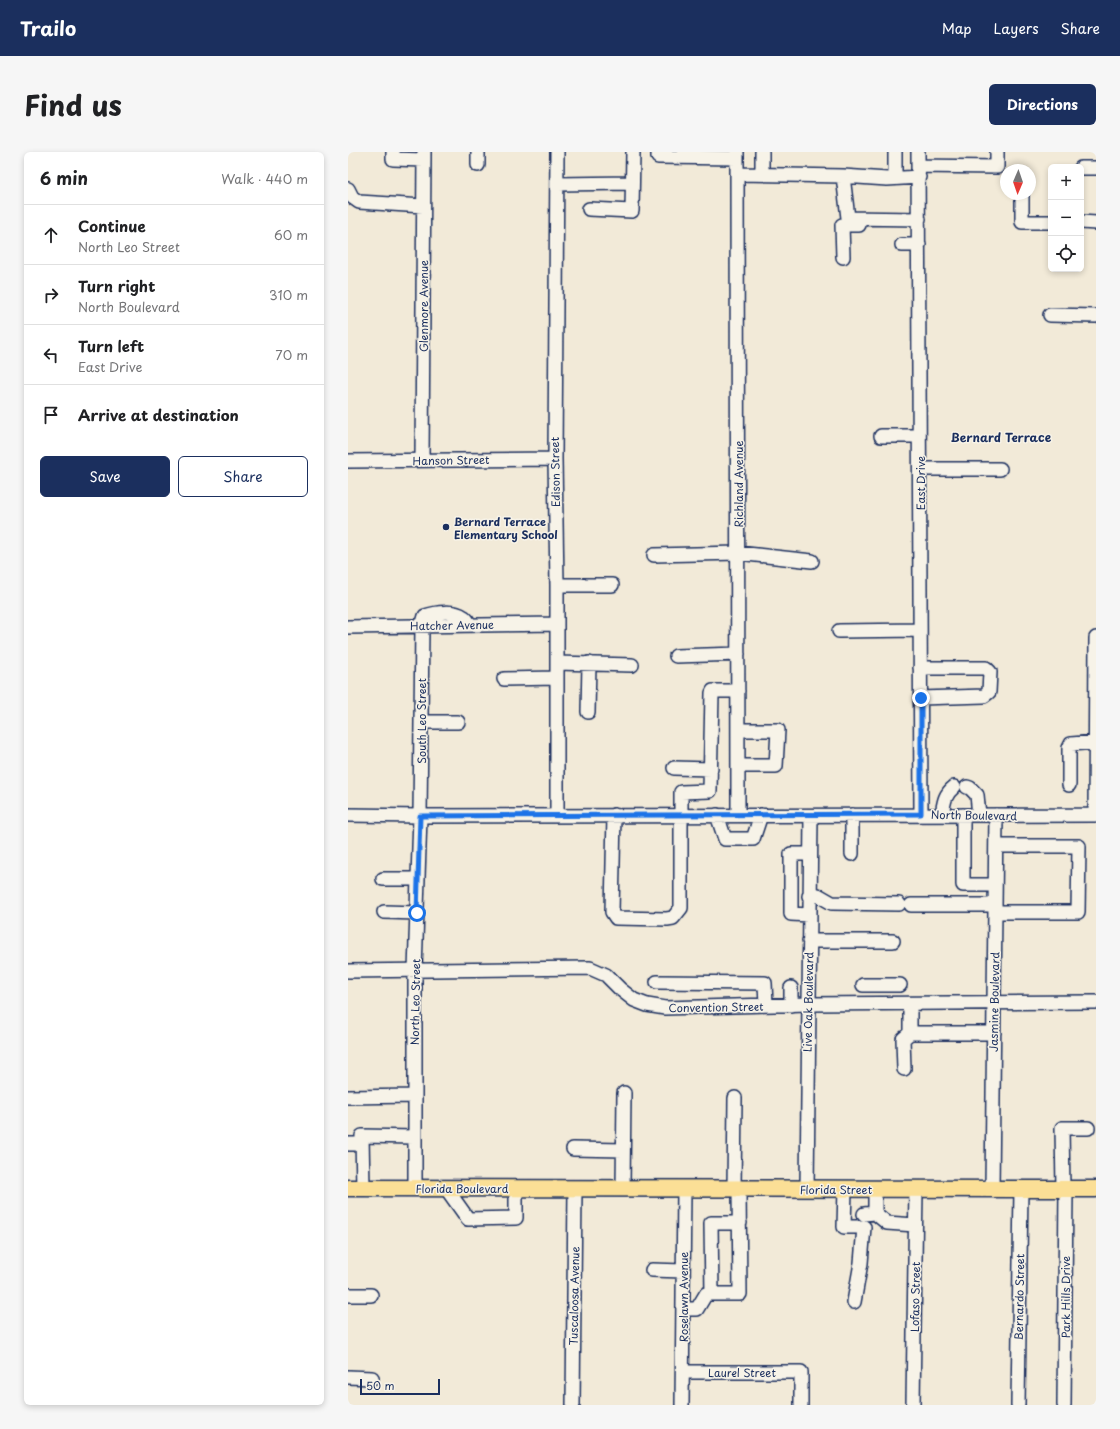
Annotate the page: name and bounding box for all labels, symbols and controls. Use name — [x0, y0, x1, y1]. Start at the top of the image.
text: Trailo — [20, 14, 76, 42]
text: Map — [942, 18, 972, 39]
text: Layers — [994, 18, 1039, 39]
text: Share — [1061, 18, 1100, 39]
text: Find us — [24, 83, 122, 126]
button: Directions — [989, 84, 1096, 125]
north arrow — [1000, 164, 1036, 200]
map controls — [1048, 164, 1084, 272]
button: + — [1048, 164, 1084, 200]
text: 6 min — [40, 165, 88, 191]
text: Walk · 440 m — [221, 169, 308, 188]
button: − — [1048, 200, 1084, 236]
text: Continue — [78, 214, 146, 237]
icon: ahead — [40, 224, 62, 246]
text: 60 m — [274, 225, 308, 244]
button: locate — [1048, 236, 1084, 272]
text: North Leo Street — [78, 237, 180, 256]
street label: Glenmore Avenue — [415, 260, 432, 352]
text: Turn right — [78, 274, 155, 297]
icon: right — [40, 284, 62, 306]
text: 310 m — [269, 285, 308, 304]
text: North Boulevard — [78, 297, 180, 316]
text: Turn left — [78, 334, 144, 357]
icon: left — [40, 344, 62, 366]
text: 70 m — [275, 345, 308, 364]
text: East Drive — [78, 357, 142, 376]
text: Arrive at destination — [78, 403, 239, 426]
icon: arrive — [40, 404, 62, 426]
district label: Bernard Terrace — [951, 428, 1052, 446]
street label: Edison Street — [546, 436, 564, 507]
street label: Richland Avenue — [730, 441, 747, 527]
street label: Hanson Street — [412, 451, 490, 469]
button: Save — [40, 456, 170, 497]
button: Share — [178, 456, 308, 497]
street label: East Drive — [912, 456, 929, 510]
place label: Bernard Terrace Elementary School — [454, 513, 558, 543]
marker: Bernard Terrace Elementary School — [441, 522, 451, 532]
street label: Hatcher Avenue — [410, 616, 494, 634]
street label: South Leo Street — [413, 678, 430, 764]
route end — [912, 689, 930, 707]
street label: North Boulevard — [931, 806, 1017, 824]
route start — [408, 904, 426, 922]
street label: Live Oak Boulevard — [799, 951, 817, 1052]
street label: Jasmine Boulevard — [985, 952, 1003, 1052]
street label: North Leo Street — [406, 959, 424, 1045]
street label: Convention Street — [668, 998, 764, 1016]
street label: Florida Boulevard — [416, 1180, 509, 1197]
street label: Florida Street — [800, 1181, 873, 1198]
street label: Tuscaloosa Avenue — [565, 1246, 583, 1346]
street label: Roselawn Avenue — [675, 1252, 692, 1342]
street label: Bernardo Street — [1010, 1253, 1028, 1340]
street label: Park Hills Drive — [1057, 1256, 1074, 1338]
street label: Lofaso Street — [906, 1261, 924, 1332]
street label: Laurel Street — [708, 1364, 776, 1381]
scale bar — [360, 1377, 440, 1396]
text: 50 m — [366, 1377, 395, 1394]

